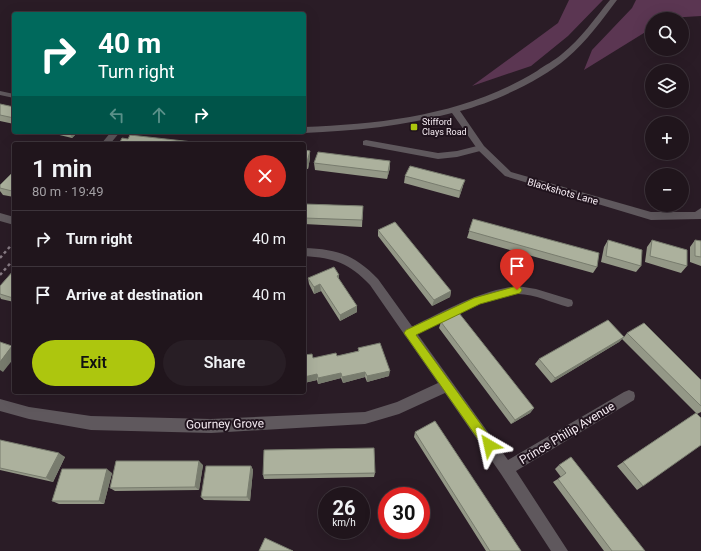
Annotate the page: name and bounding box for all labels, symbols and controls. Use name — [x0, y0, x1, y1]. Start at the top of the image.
map controls — [645, 12, 689, 212]
button: search — [645, 12, 689, 56]
text: 40 m — [98, 27, 161, 60]
icon: right — [32, 28, 84, 80]
text: Turn right — [98, 61, 175, 82]
button: layers — [645, 64, 689, 108]
icon: left — [106, 104, 128, 126]
icon: ahead — [148, 104, 170, 126]
icon: right — [190, 104, 212, 126]
button: + — [645, 116, 689, 160]
place label: Stifford Clays Road — [422, 117, 467, 137]
marker: Stifford Clays Road — [409, 122, 419, 132]
text: 1 min — [32, 155, 92, 183]
button: close — [244, 155, 286, 197]
button: − — [645, 168, 689, 212]
street label: Blackshots Lane — [526, 176, 600, 207]
text: 80 m · 19:49 — [32, 184, 103, 199]
icon: right — [32, 228, 54, 250]
text: Turn right — [66, 230, 132, 248]
text: 40 m — [252, 230, 286, 248]
pin — [500, 249, 534, 290]
icon: arrive — [506, 255, 528, 277]
icon: arrive — [32, 284, 54, 306]
text: Arrive at destination — [66, 286, 203, 304]
text: 40 m — [252, 286, 286, 304]
button: Exit — [32, 340, 155, 386]
button: Share — [163, 340, 286, 386]
street label: Prince Philip Avenue — [517, 399, 617, 467]
street label: Gourney Grove — [186, 416, 264, 432]
position arrow — [468, 424, 510, 466]
speed limit sign: 30 — [378, 487, 430, 539]
text: 26 — [333, 496, 355, 520]
text: km/h — [332, 517, 356, 528]

